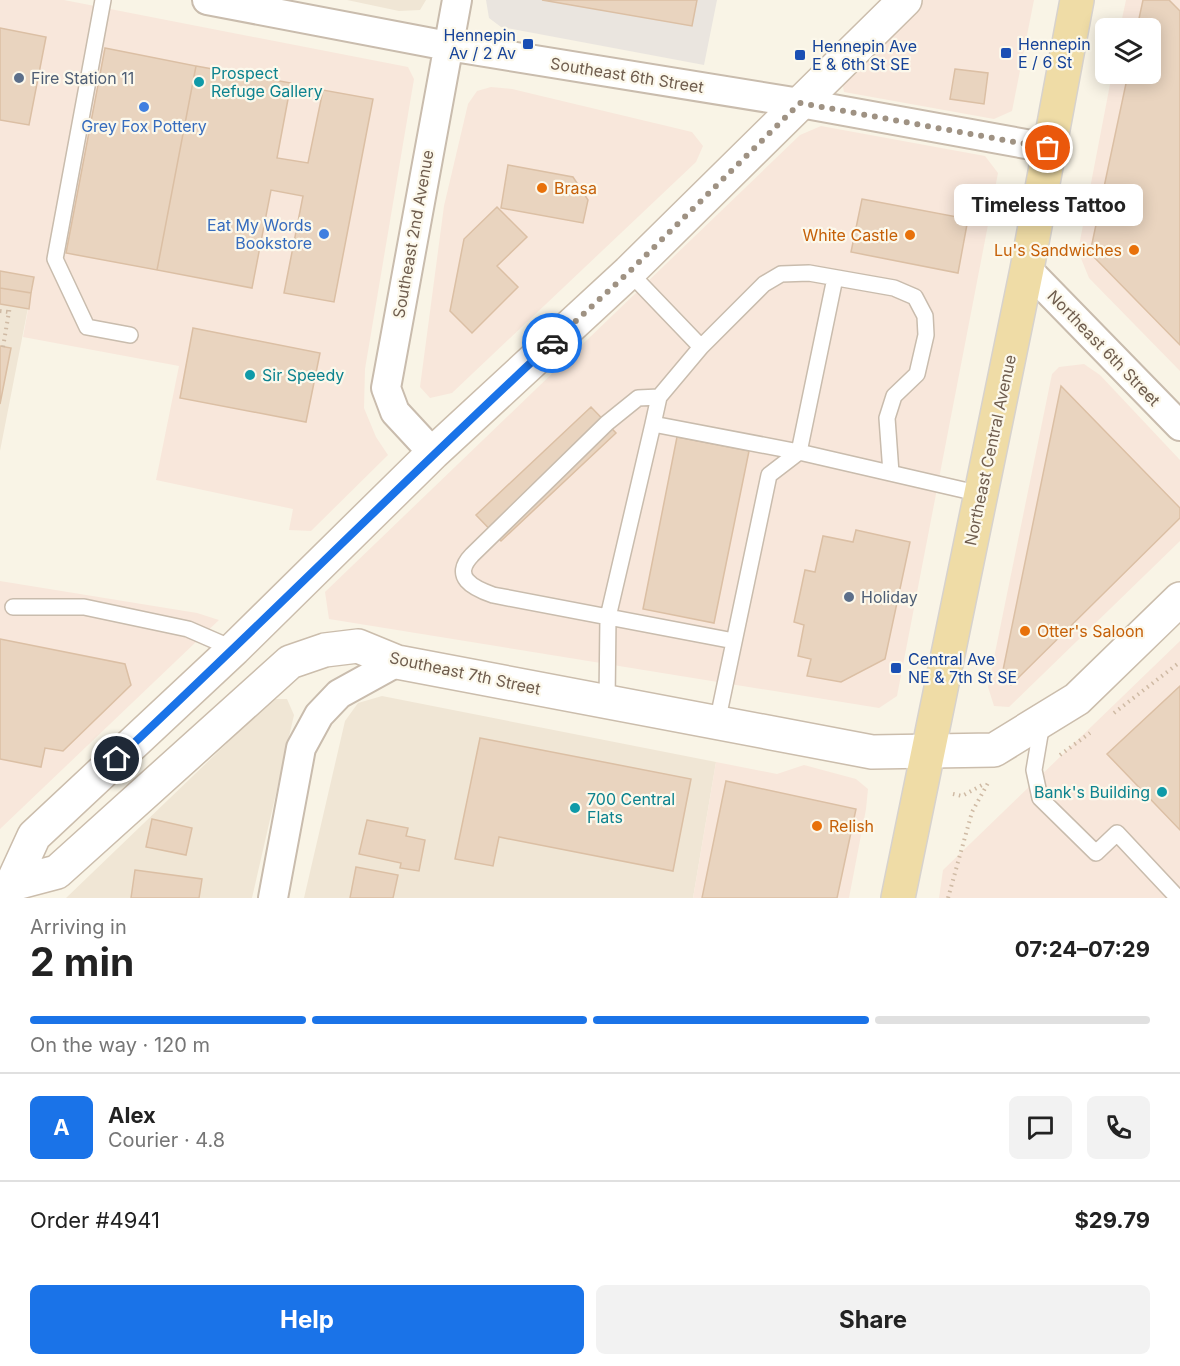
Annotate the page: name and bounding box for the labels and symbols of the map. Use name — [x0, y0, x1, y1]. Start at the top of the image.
place label: Hennepin Av / 2 Av — [443, 25, 516, 63]
place label: Hennepin E / 6 St — [1018, 34, 1091, 72]
place label: Hennepin Ave E & 6th St SE — [812, 36, 917, 74]
marker: Hennepin Av / 2 Av — [521, 37, 535, 51]
marker: Hennepin E / 6 St — [999, 46, 1013, 60]
marker: Hennepin Ave E & 6th St SE — [793, 48, 807, 62]
street label: Southeast 6th Street — [549, 53, 705, 97]
place label: Prospect Refuge Gallery — [211, 63, 323, 101]
place label: Fire Station 11 — [31, 68, 134, 88]
marker: Fire Station 11 — [12, 71, 26, 85]
marker: Prospect Refuge Gallery — [192, 75, 206, 89]
marker: Grey Fox Pottery — [137, 100, 151, 114]
place label: Grey Fox Pottery — [81, 116, 207, 136]
pin — [1022, 122, 1073, 173]
street label: Southeast 2nd Avenue — [388, 148, 438, 320]
place label: Brasa — [554, 178, 597, 198]
marker: Brasa — [535, 181, 549, 195]
callout: Timeless Tattoo — [954, 184, 1142, 226]
place label: Eat My Words Bookstore — [207, 215, 312, 253]
place label: White Castle — [802, 225, 898, 245]
marker: Eat My Words Bookstore — [317, 227, 331, 241]
marker: White Castle — [903, 228, 917, 242]
place label: Lu's Sandwiches — [994, 240, 1122, 260]
marker: Lu's Sandwiches — [1127, 243, 1141, 257]
street label: Northeast 6th Street — [1043, 286, 1165, 410]
courier — [522, 313, 582, 373]
street label: Northeast Central Avenue — [960, 353, 1020, 547]
place label: Sir Speedy — [262, 365, 344, 385]
marker: Sir Speedy — [243, 368, 257, 382]
place label: Holiday — [861, 587, 918, 607]
marker: Holiday — [842, 590, 856, 604]
place label: Otter's Saloon — [1037, 621, 1144, 641]
marker: Otter's Saloon — [1018, 624, 1032, 638]
street label: Southeast 7th Street — [388, 647, 542, 699]
place label: Central Ave NE & 7th St SE — [908, 649, 1017, 687]
marker: Central Ave NE & 7th St SE — [889, 661, 903, 675]
pin — [91, 733, 142, 784]
place label: Bank's Building — [1034, 782, 1150, 802]
marker: Bank's Building — [1155, 785, 1169, 799]
place label: 700 Central Flats — [587, 789, 675, 827]
marker: 700 Central Flats — [568, 801, 582, 815]
place label: Relish — [829, 816, 874, 836]
marker: Relish — [810, 819, 824, 833]

